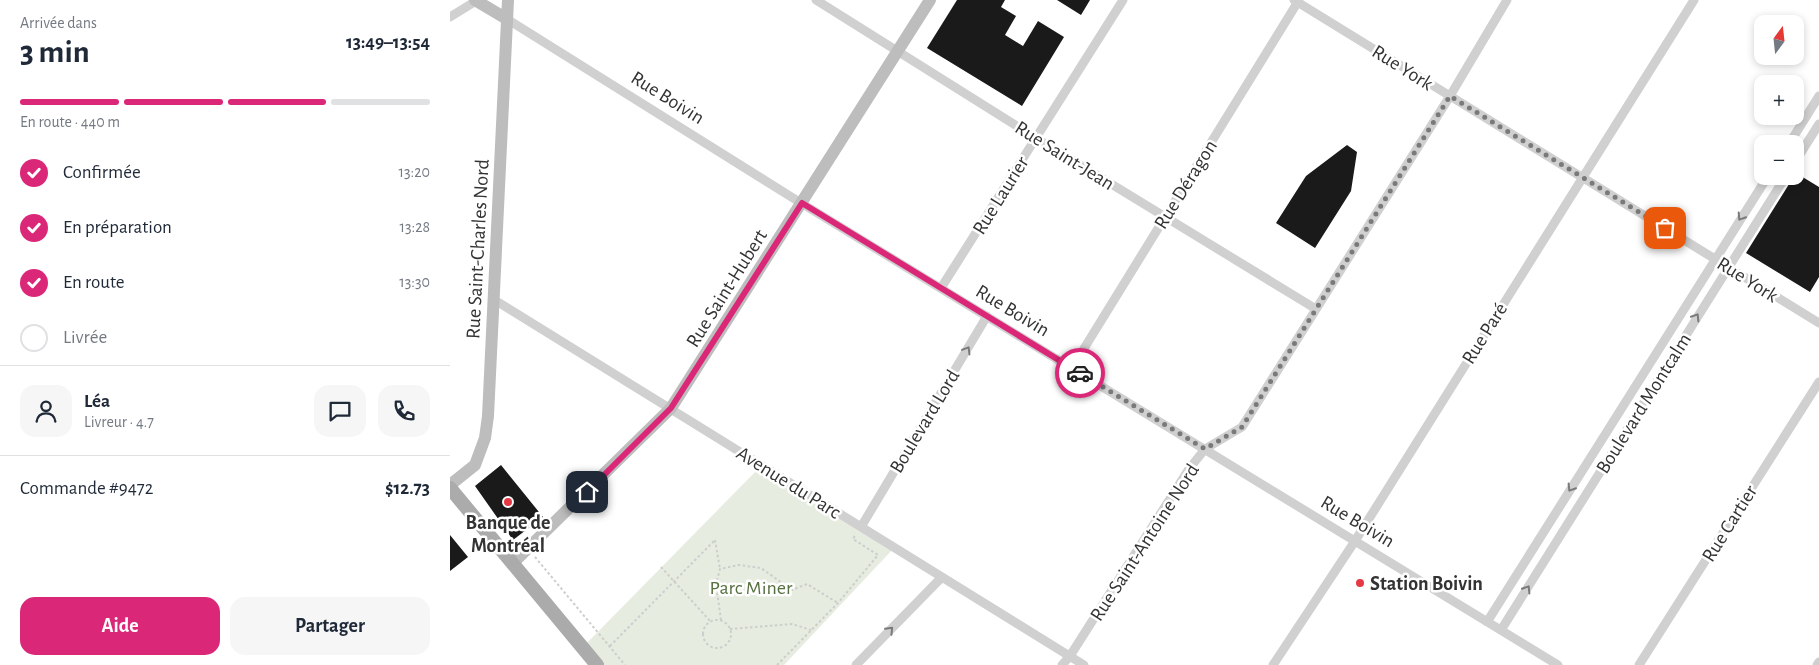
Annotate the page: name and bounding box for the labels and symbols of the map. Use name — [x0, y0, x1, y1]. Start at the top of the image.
north arrow — [1754, 15, 1804, 65]
street label: Rue York — [1368, 41, 1437, 94]
street label: Rue Boivin — [627, 68, 708, 128]
street label: Rue Saint-Jean — [1011, 117, 1118, 194]
street label: Rue Déragon — [1151, 137, 1221, 233]
street label: Rue Laurier — [969, 152, 1033, 238]
street label: Rue Saint-Charles Nord — [463, 159, 493, 339]
pin — [1644, 207, 1686, 249]
one-way arrow — [1738, 212, 1748, 221]
street label: Rue Saint-Hubert — [683, 226, 771, 351]
street label: Rue York — [1713, 253, 1782, 306]
street label: Rue Boivin — [972, 281, 1053, 341]
street label: Rue Paré — [1458, 299, 1511, 368]
one-way arrow — [1690, 314, 1699, 323]
street label: Boulevard Montcalm — [1593, 330, 1695, 477]
one-way arrow — [960, 346, 970, 355]
courier — [1055, 348, 1105, 398]
street label: Boulevard Lord — [886, 366, 963, 477]
street label: Avenue du Parc — [733, 443, 844, 523]
street label: Rue Saint-Antoine Nord — [1087, 460, 1203, 625]
pin — [566, 471, 608, 513]
street label: Rue Cartier — [1699, 481, 1761, 565]
one-way arrow — [1567, 483, 1577, 492]
street label: Rue Boivin — [1317, 492, 1398, 552]
marker: Banque de Montréal — [502, 496, 514, 508]
place label: Banque de Montréal — [466, 513, 550, 556]
place label: Station Boivin — [1370, 574, 1483, 594]
marker: Station Boivin — [1354, 577, 1366, 589]
park label: Parc Miner — [710, 578, 793, 598]
one-way arrow — [1520, 585, 1530, 594]
one-way arrow — [884, 627, 893, 636]

